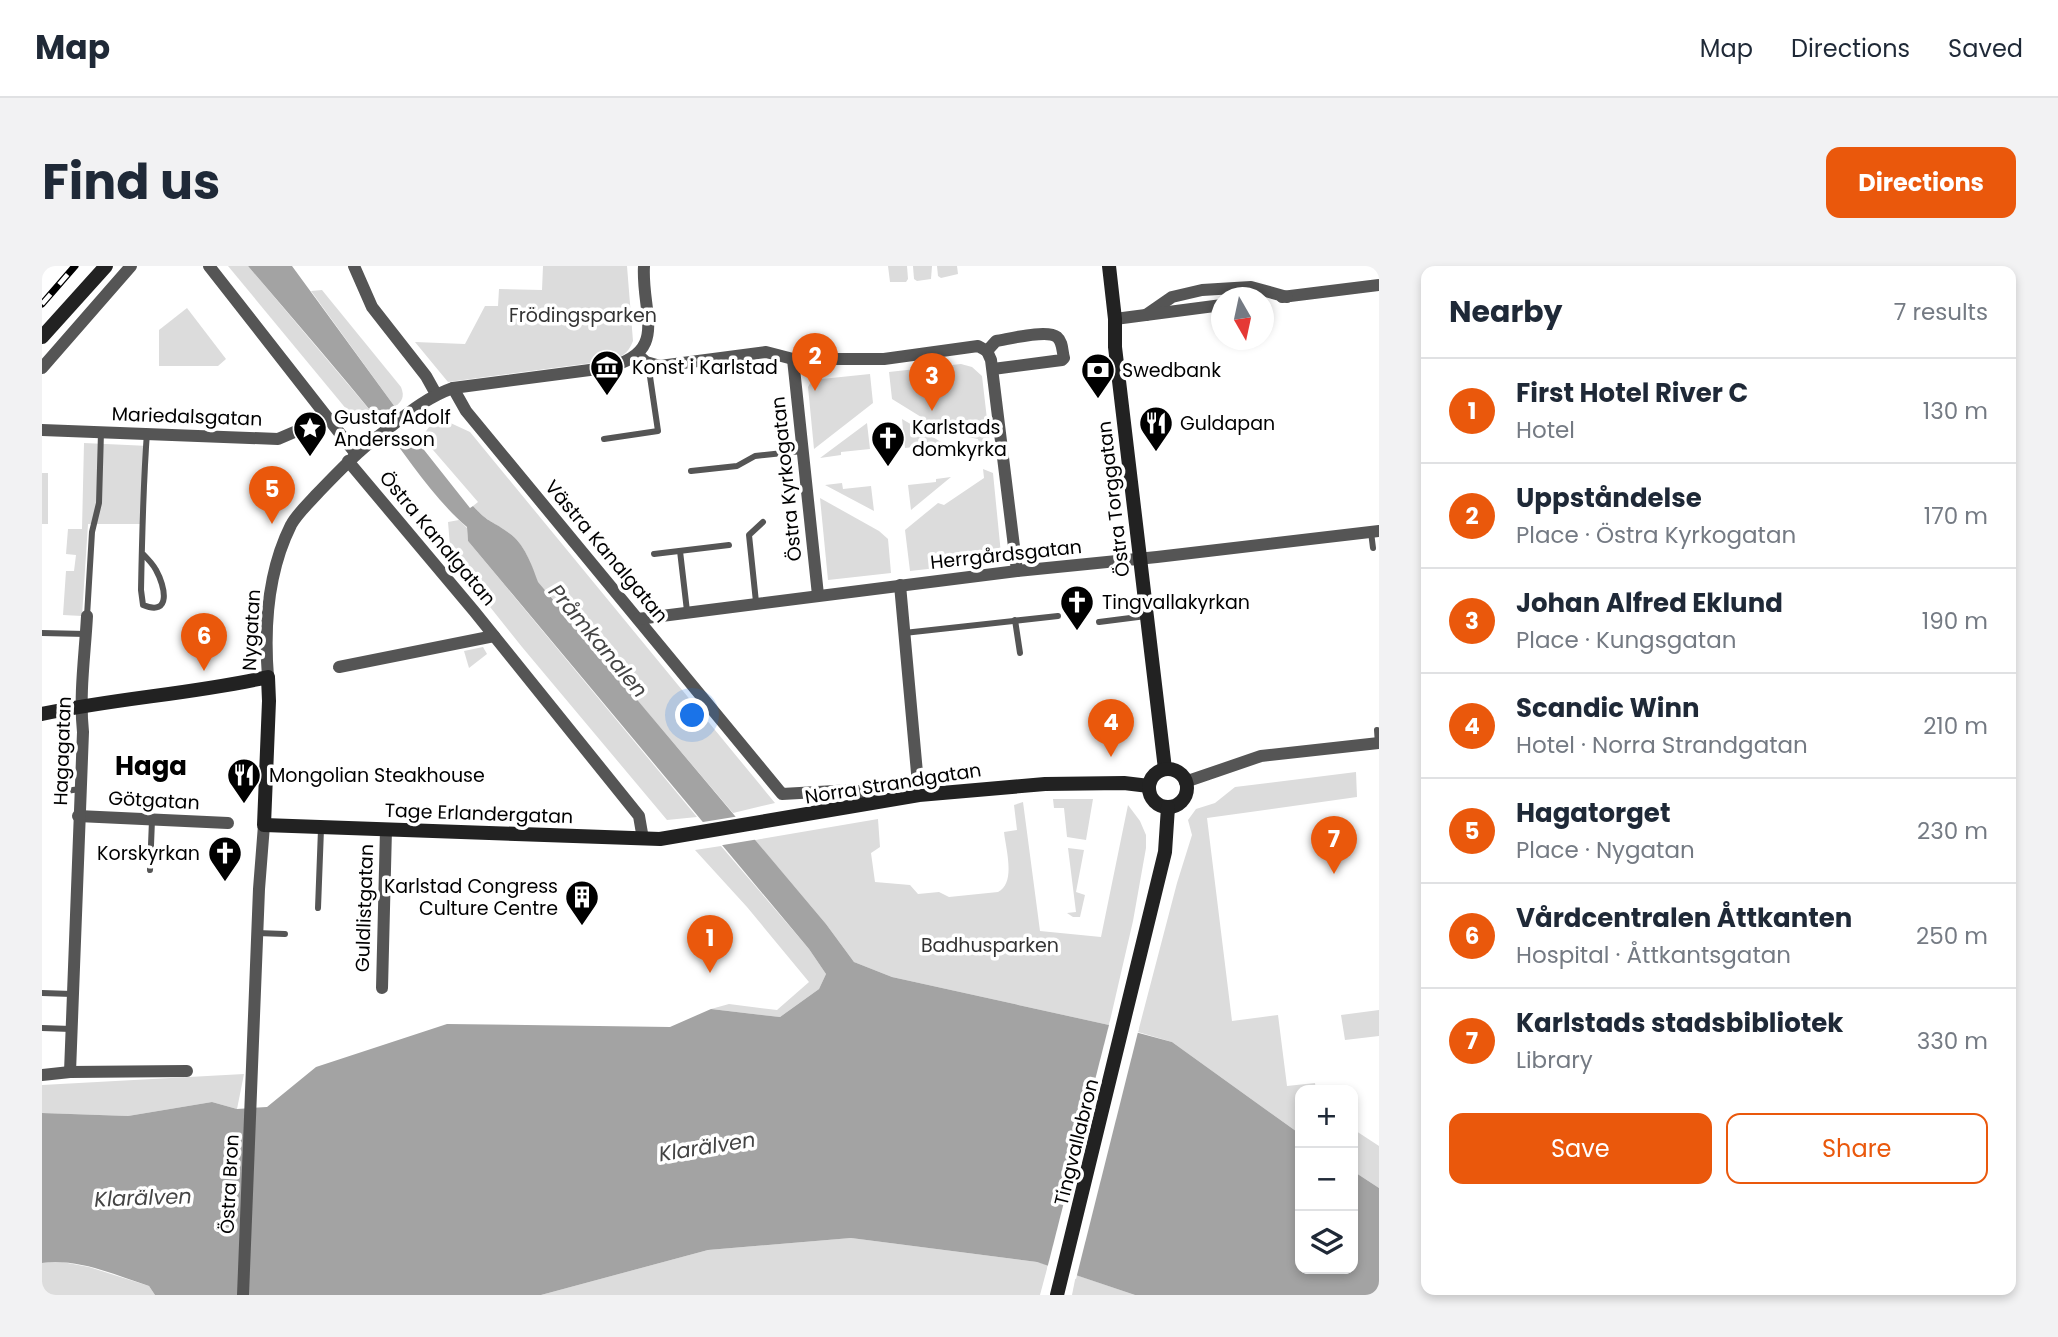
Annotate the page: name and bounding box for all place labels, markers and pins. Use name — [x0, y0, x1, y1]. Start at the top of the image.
pin: 2 — [792, 333, 838, 391]
museum icon: Konst i Karlstad — [588, 348, 626, 397]
bank icon: Swedbank — [1079, 351, 1117, 400]
pin: 3 — [909, 353, 955, 411]
place label: Konst i Karlstad — [632, 354, 778, 381]
place label: Swedbank — [1122, 357, 1221, 384]
place label: Gustaf Adolf Andersson — [334, 404, 451, 453]
restaurant icon: Guldapan — [1137, 404, 1175, 453]
place icon: Gustaf Adolf Andersson — [291, 409, 329, 458]
place label: Guldapan — [1180, 410, 1275, 437]
place label: Karlstads domkyrka — [912, 414, 1007, 463]
church icon: Karlstads domkyrka — [869, 419, 907, 468]
pin: 5 — [249, 466, 295, 524]
church icon: Tingvallakyrkan — [1058, 583, 1096, 632]
place label: Tingvallakyrkan — [1102, 589, 1250, 616]
pin: 6 — [181, 613, 227, 671]
pin: 4 — [1088, 699, 1134, 757]
restaurant icon: Mongolian Steakhouse — [225, 756, 263, 805]
place label: Mongolian Steakhouse — [269, 762, 485, 789]
pin: 7 — [1311, 816, 1357, 874]
church icon: Korskyrkan — [206, 834, 244, 883]
place label: Korskyrkan — [97, 840, 200, 867]
place label: Karlstad Congress Culture Centre — [384, 873, 558, 922]
building icon: Karlstad Congress Culture Centre — [563, 878, 601, 927]
pin: 1 — [687, 915, 733, 973]

